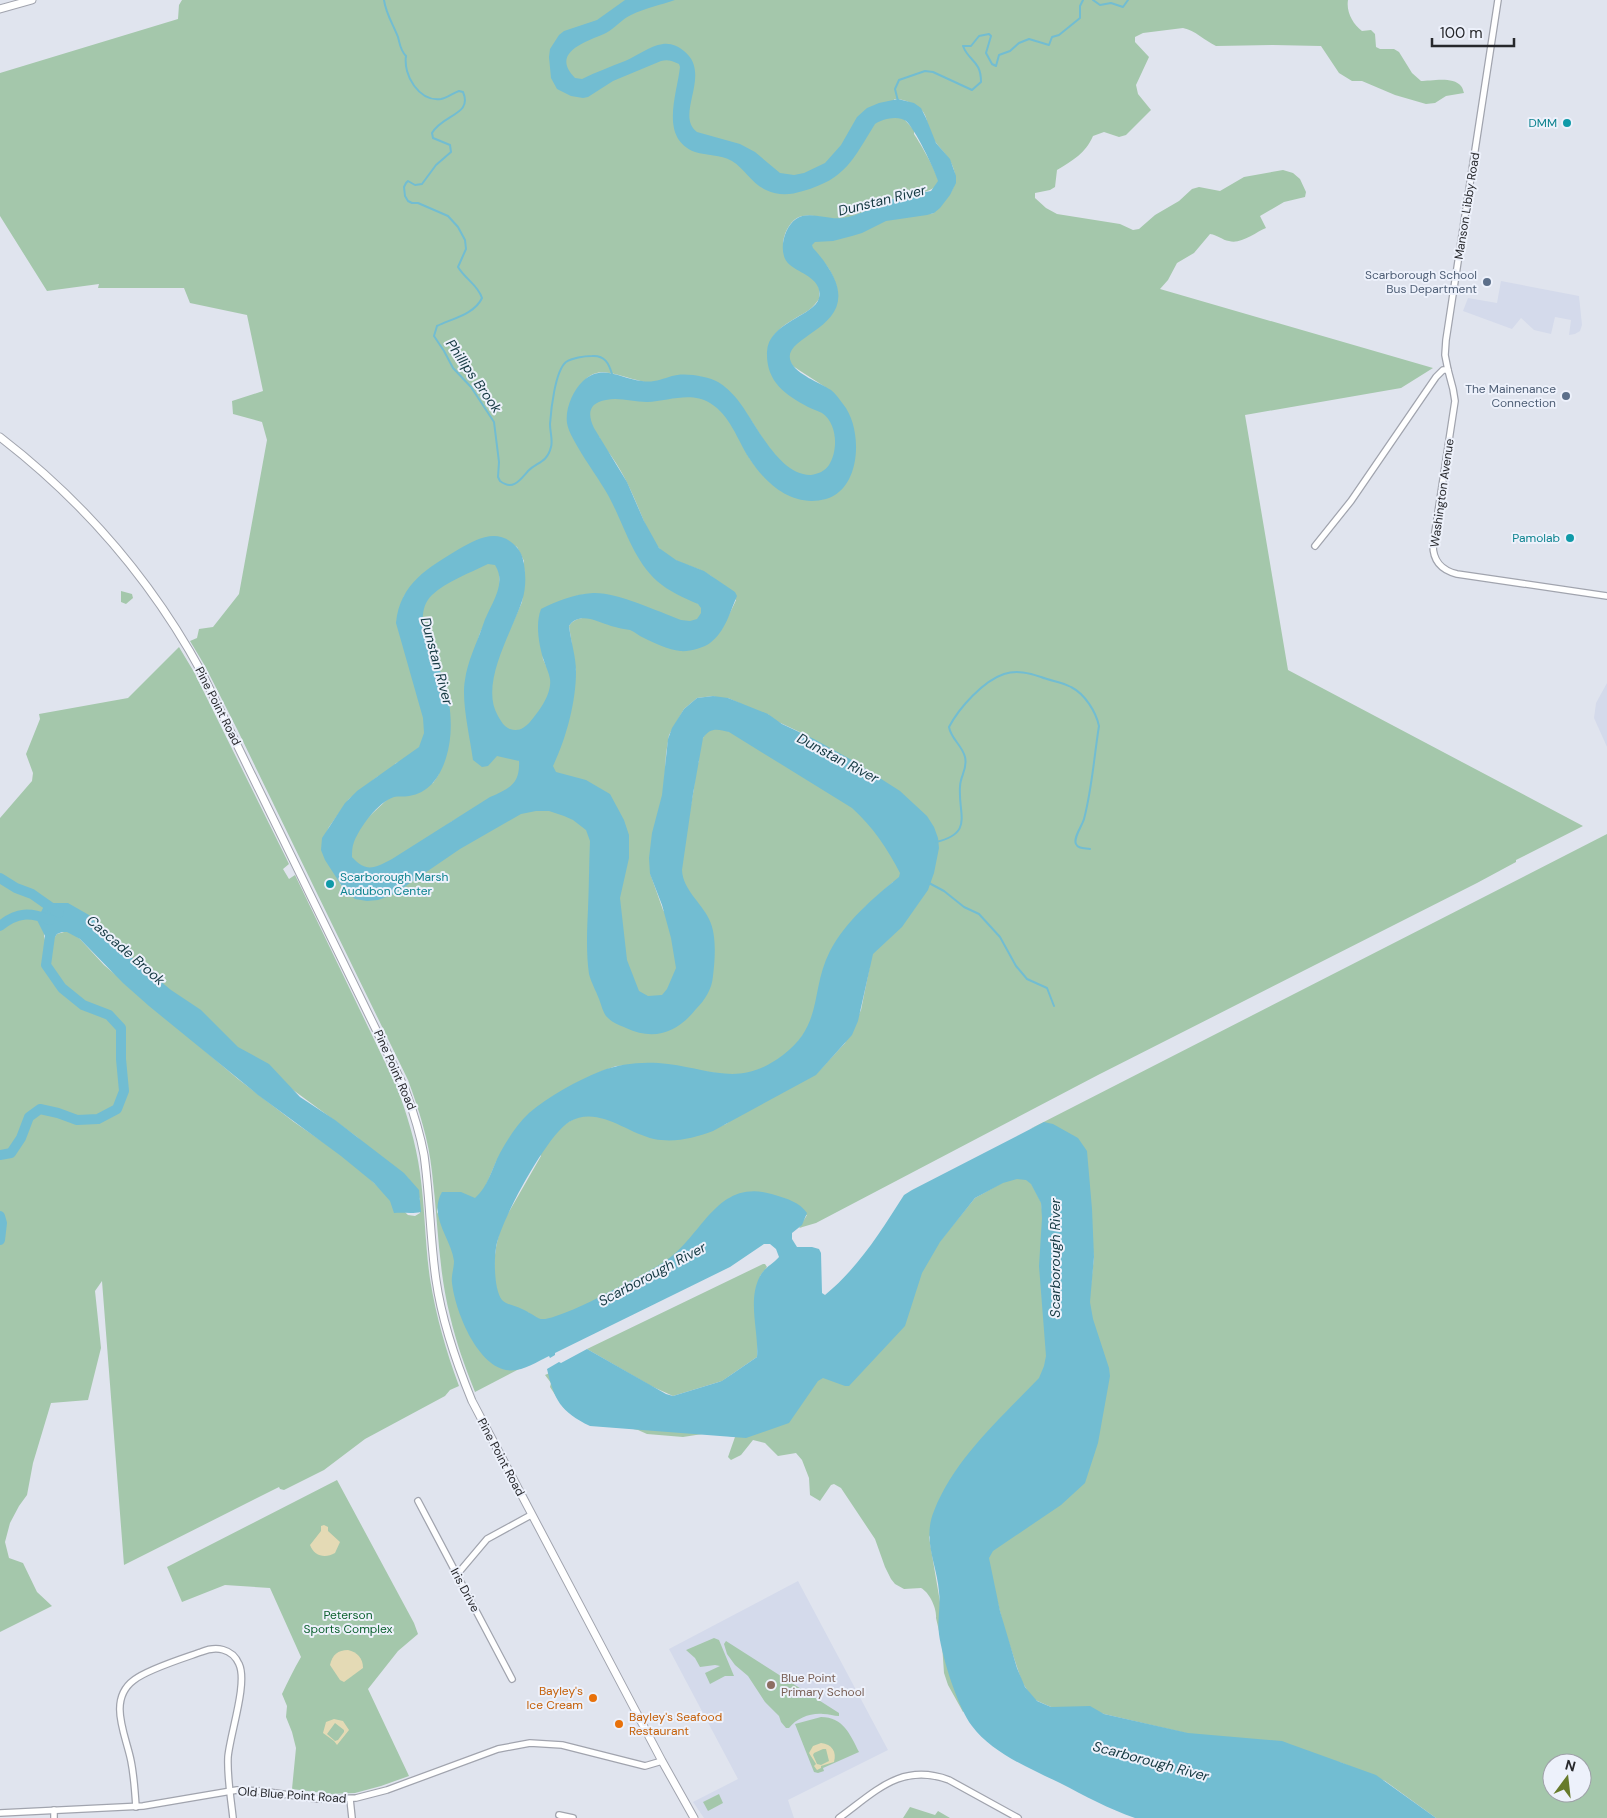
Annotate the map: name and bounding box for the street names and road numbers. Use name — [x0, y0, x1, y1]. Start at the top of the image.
street label: Manson Libby Road — [1451, 151, 1483, 261]
street label: Washington Avenue — [1426, 438, 1458, 548]
street label: Pine Point Road — [191, 664, 245, 748]
street label: Pine Point Road — [370, 1027, 420, 1113]
street label: Pine Point Road — [474, 1415, 528, 1499]
street label: Iris Drive — [447, 1565, 483, 1615]
street label: Old Blue Point Road — [237, 1783, 347, 1807]

